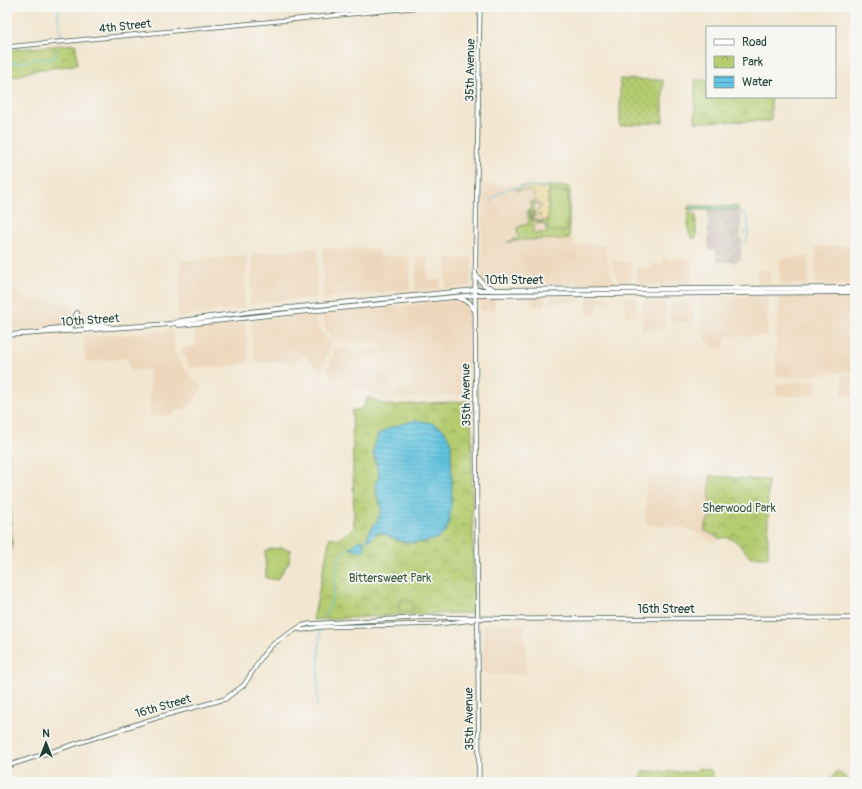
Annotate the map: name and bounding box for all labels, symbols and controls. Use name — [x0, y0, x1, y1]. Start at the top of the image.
street label: 4th Street — [98, 16, 152, 37]
legend — [706, 26, 836, 98]
text: Road — [742, 35, 767, 50]
street label: 35th Avenue — [462, 38, 479, 102]
text: Park — [742, 55, 763, 70]
text: Water — [742, 75, 773, 90]
street label: 10th Street — [485, 273, 543, 288]
street label: 10th Street — [60, 311, 120, 330]
street label: 35th Avenue — [458, 363, 475, 427]
park label: Sherwood Park — [702, 501, 776, 516]
park label: Bittersweet Park — [349, 571, 431, 586]
street label: 16th Street — [637, 602, 695, 617]
street label: 35th Avenue — [461, 687, 478, 751]
street label: 16th Street — [134, 691, 193, 722]
north arrow — [26, 723, 66, 763]
text: N — [42, 727, 50, 740]

